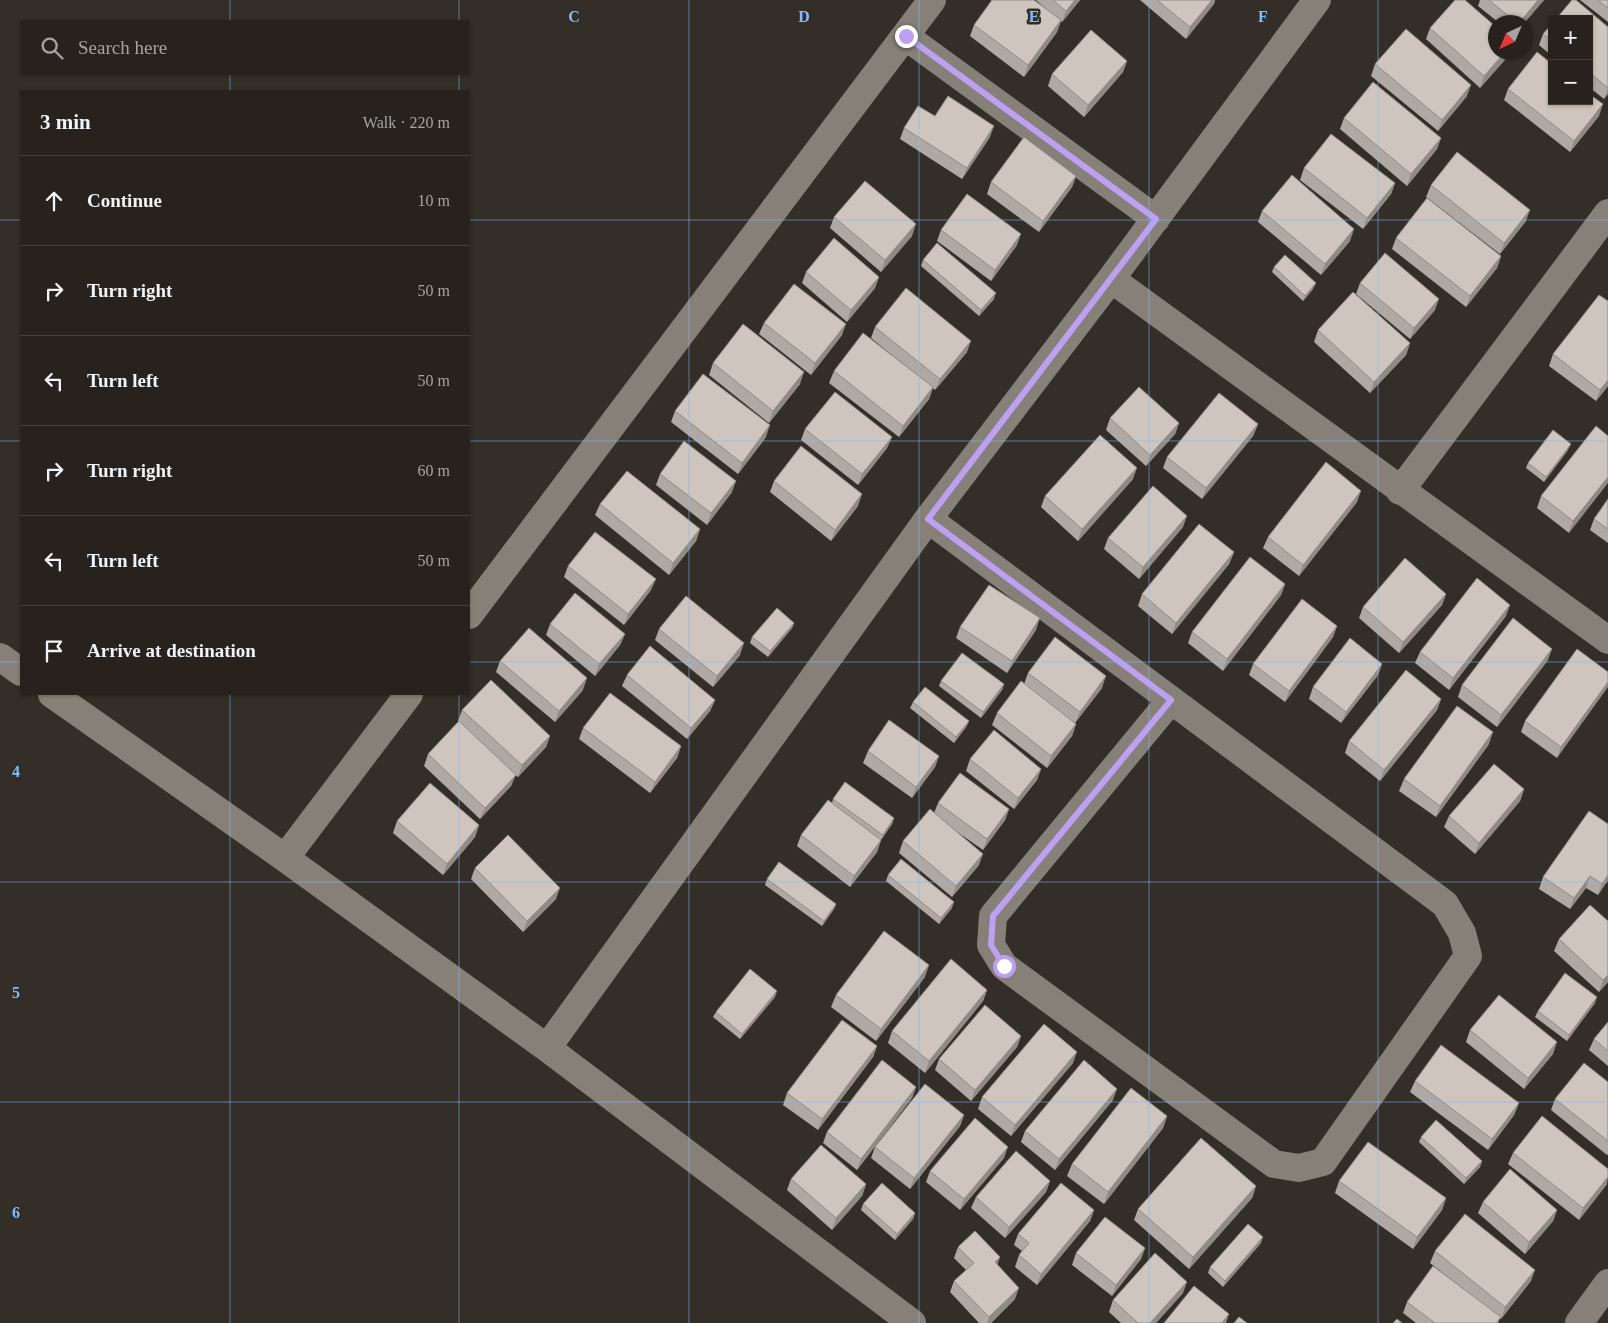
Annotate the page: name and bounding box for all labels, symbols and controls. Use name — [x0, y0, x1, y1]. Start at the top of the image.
text: C — [568, 8, 580, 25]
text: D — [798, 8, 810, 25]
text: E — [1029, 8, 1039, 25]
text: F — [1258, 8, 1268, 25]
north arrow — [1488, 15, 1533, 60]
map controls — [1548, 15, 1593, 105]
button: + — [1548, 15, 1593, 60]
search box — [20, 20, 470, 75]
route end — [895, 25, 918, 48]
icon: search — [38, 34, 66, 62]
text: Search here — [78, 37, 167, 58]
button: − — [1548, 60, 1593, 105]
text: 3 min — [40, 110, 91, 134]
text: Walk · 220 m — [363, 114, 450, 131]
icon: ahead — [40, 187, 68, 215]
text: Continue — [87, 190, 162, 211]
text: 10 m — [418, 192, 450, 209]
icon: right — [40, 277, 68, 305]
text: Turn right — [87, 280, 172, 301]
text: 50 m — [418, 282, 450, 299]
icon: left — [40, 367, 68, 395]
text: Turn left — [87, 370, 159, 391]
text: 50 m — [418, 372, 450, 389]
icon: right — [40, 457, 68, 485]
text: Turn right — [87, 460, 172, 481]
text: 60 m — [418, 462, 450, 479]
icon: left — [40, 547, 68, 575]
text: Turn left — [87, 550, 159, 571]
text: 50 m — [418, 552, 450, 569]
icon: arrive — [40, 637, 68, 665]
text: Arrive at destination — [87, 640, 256, 661]
text: 4 — [12, 763, 20, 780]
route start — [993, 955, 1016, 978]
text: 5 — [12, 984, 20, 1001]
text: 6 — [12, 1204, 20, 1221]

